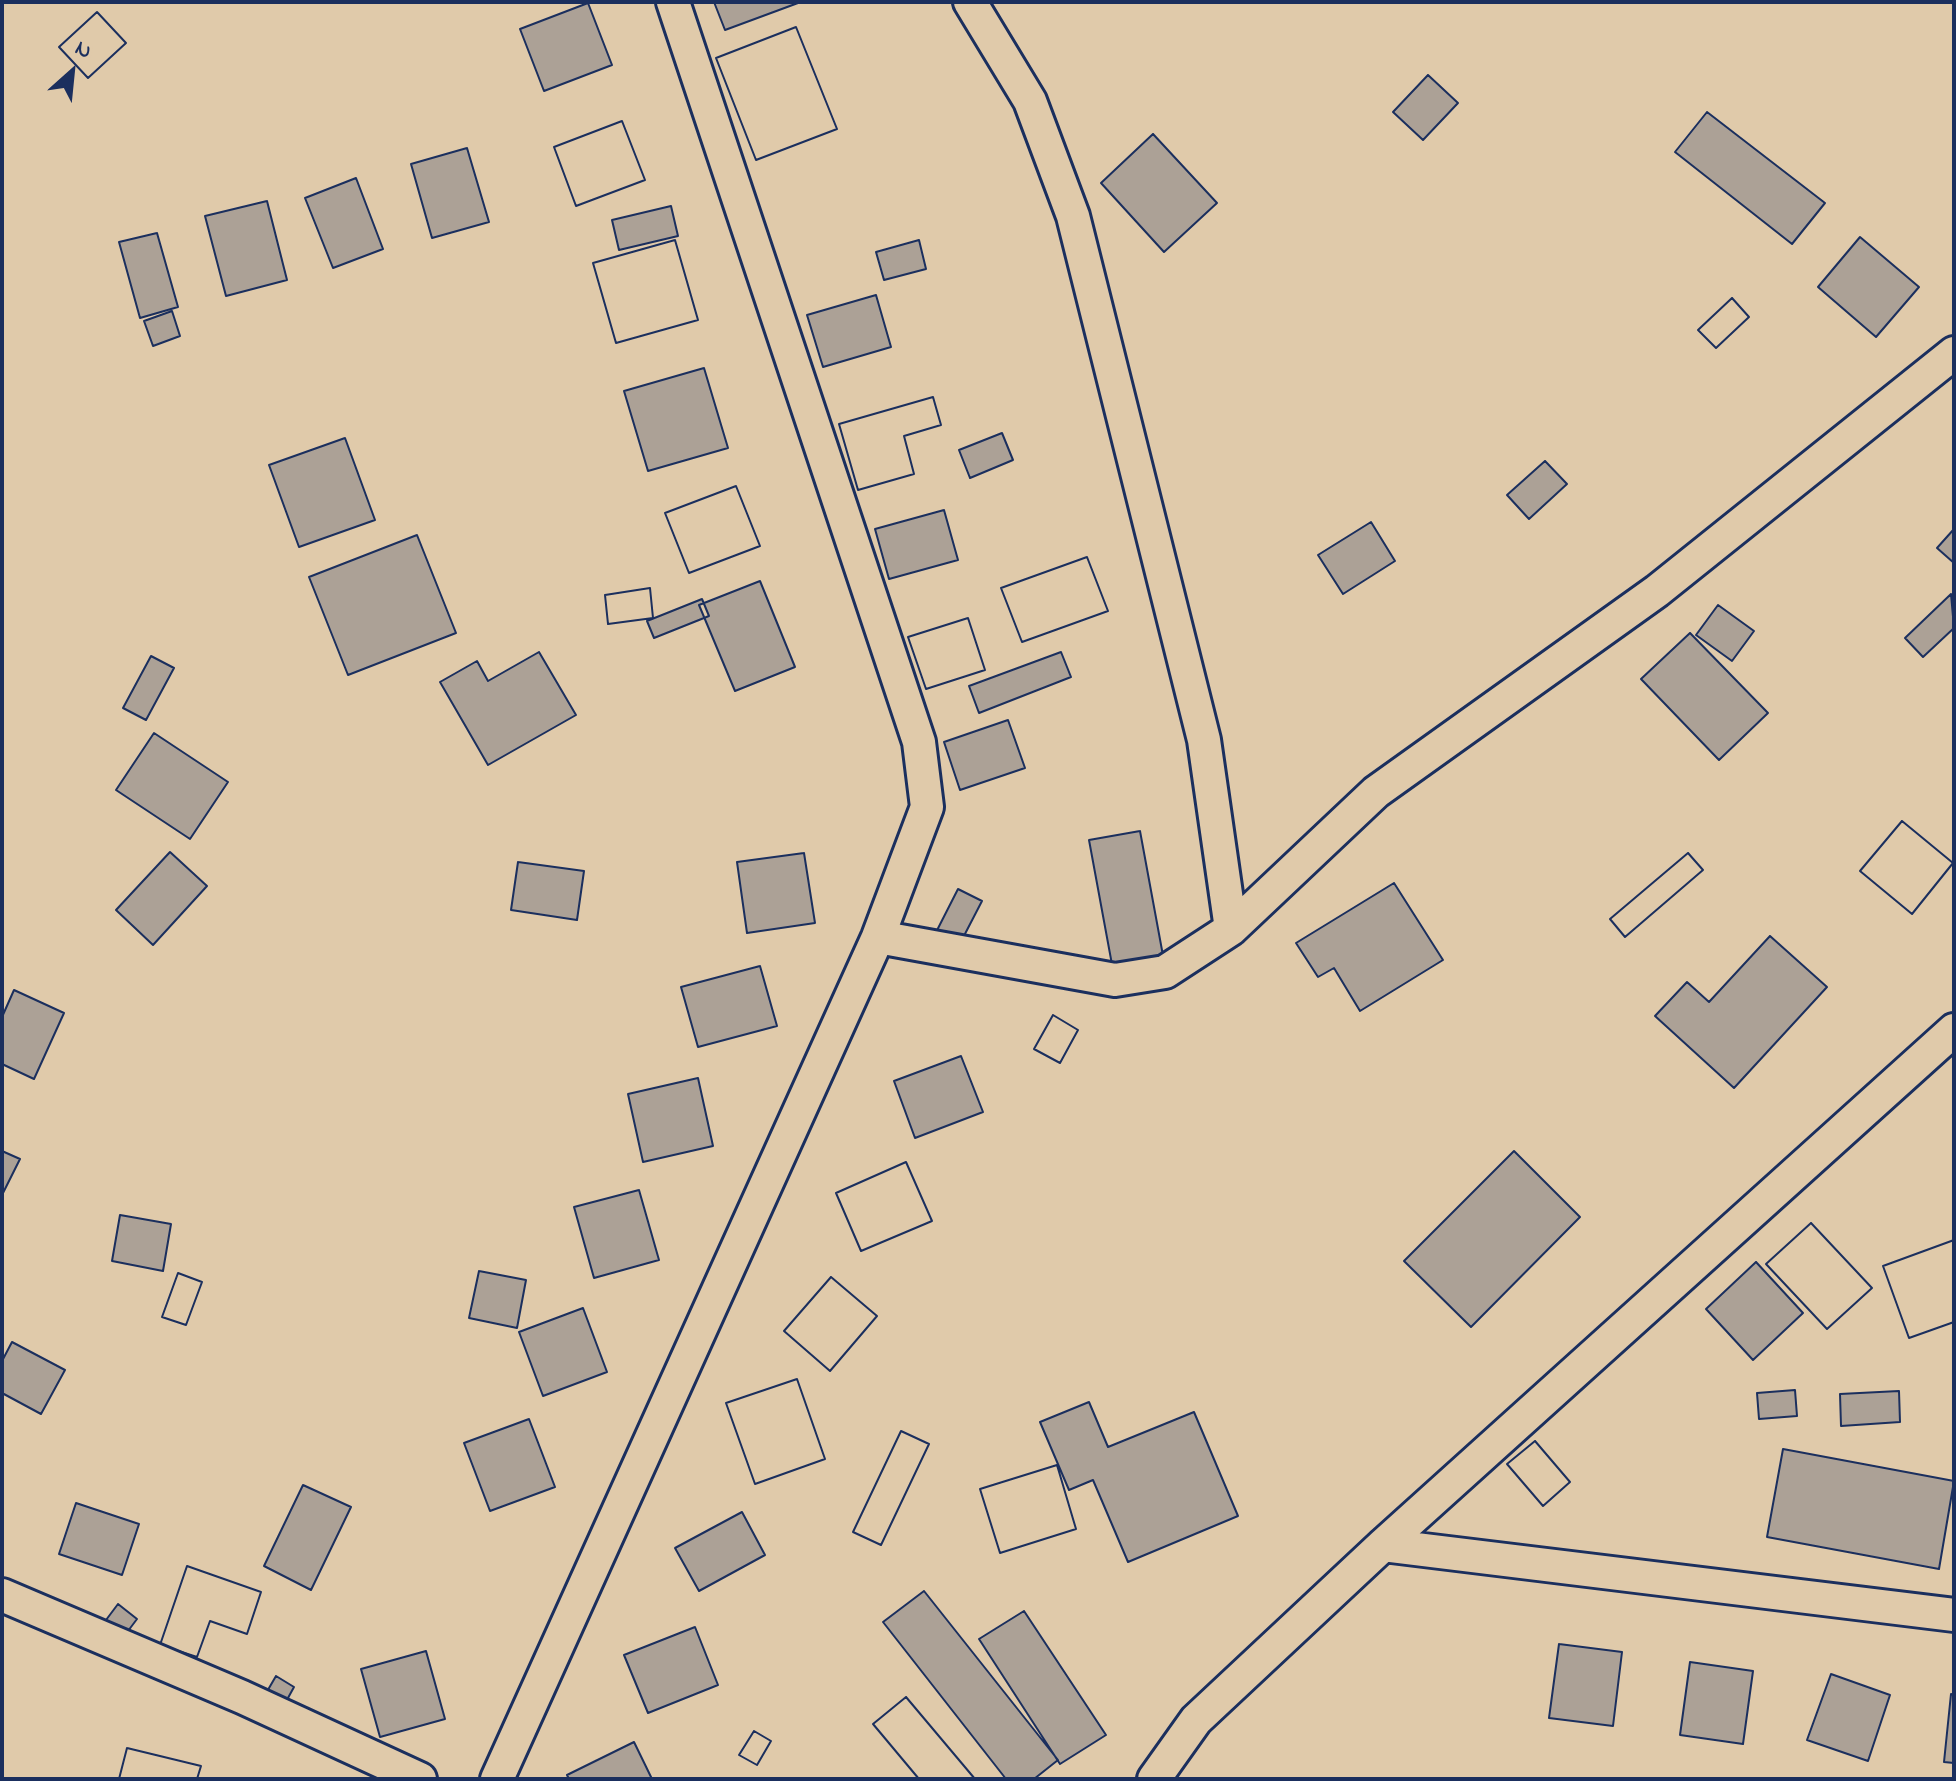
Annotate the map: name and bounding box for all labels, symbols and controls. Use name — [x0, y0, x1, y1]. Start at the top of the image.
north arrow — [32, 32, 112, 112]
text: N — [69, 33, 97, 68]

